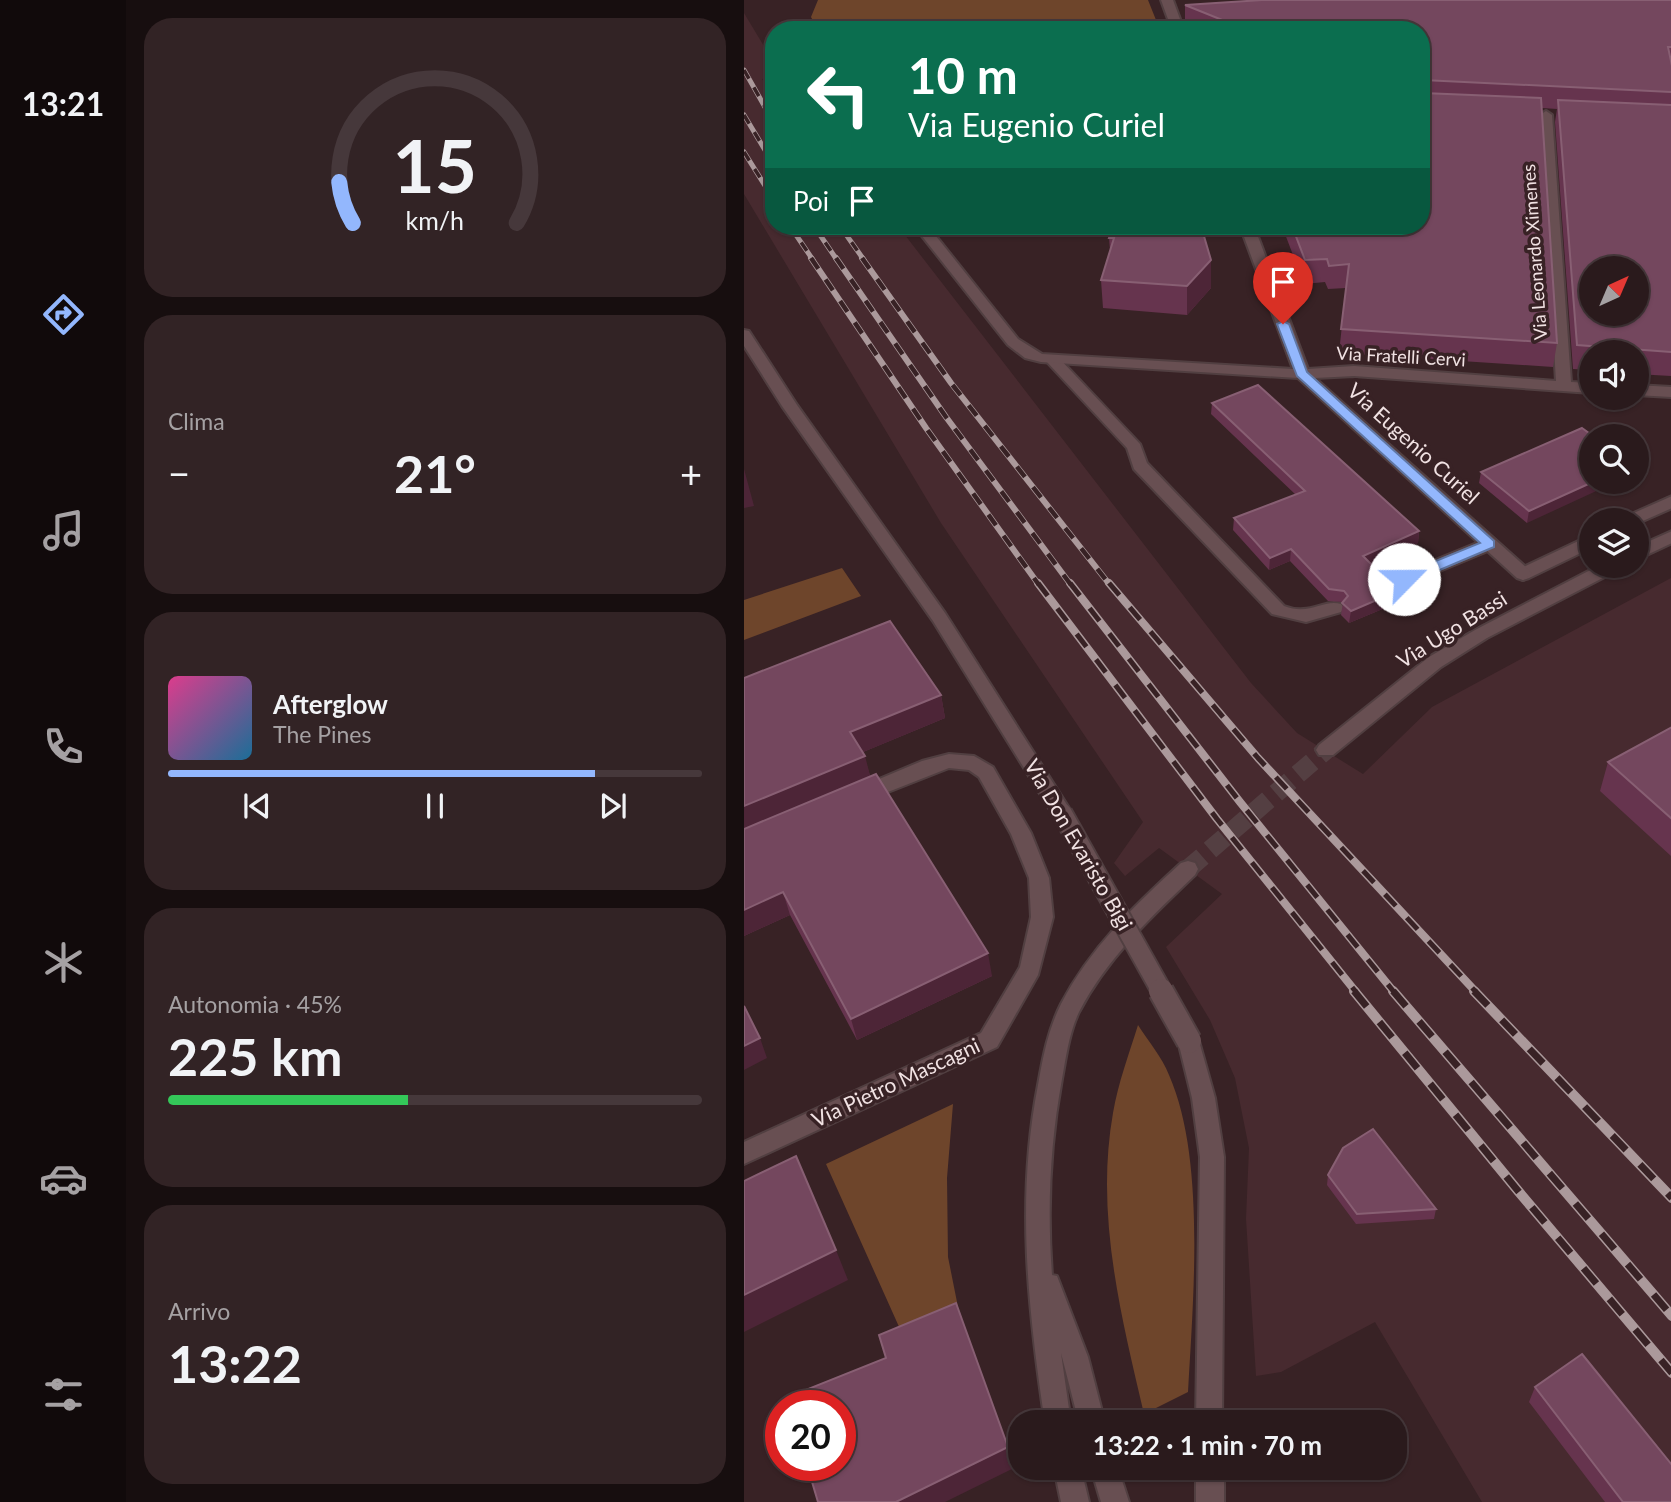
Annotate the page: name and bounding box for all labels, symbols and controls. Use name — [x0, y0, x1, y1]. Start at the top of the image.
text: 10 m — [908, 46, 1018, 104]
icon: left — [793, 49, 884, 140]
text: 13:21 — [22, 84, 104, 123]
text: Via Eugenio Curiel — [908, 105, 1165, 144]
text: 15 — [393, 122, 477, 210]
street label: Via Leonardo Ximenes — [1517, 163, 1551, 341]
icon: arrive — [843, 182, 881, 220]
text: Poi — [793, 185, 829, 217]
text: km/h — [406, 205, 464, 235]
pin — [1253, 252, 1313, 324]
north arrow — [1579, 256, 1649, 326]
map controls — [1579, 256, 1649, 578]
icon: arrive — [1264, 263, 1302, 301]
icon: directions — [39, 290, 88, 339]
button: sound — [1579, 340, 1649, 410]
street label: Via Fratelli Cervi — [1336, 342, 1466, 370]
street label: Via Eugenio Curiel — [1343, 377, 1485, 509]
text: Clima — [168, 407, 225, 435]
button: search — [1579, 424, 1649, 494]
text: 21° — [394, 442, 476, 504]
text: − — [168, 450, 190, 496]
text: + — [680, 450, 702, 496]
icon: music — [39, 506, 88, 555]
button: layers — [1579, 508, 1649, 578]
position arrow — [1367, 542, 1441, 616]
street label: Via Ugo Bassi — [1392, 585, 1511, 672]
text: Afterglow — [273, 688, 388, 720]
text: The Pines — [273, 720, 371, 748]
icon: phone — [39, 722, 88, 771]
street label: Via Don Evaristo Bigi — [1020, 754, 1138, 934]
icon: previous — [238, 787, 276, 825]
icon: pause — [416, 787, 454, 825]
icon: next — [594, 787, 632, 825]
icon: climate — [39, 938, 88, 987]
text: Autonomia · 45% — [168, 990, 342, 1018]
text: 225 km — [168, 1025, 342, 1087]
street label: Via Pietro Mascagni — [807, 1032, 983, 1132]
icon: car — [39, 1154, 88, 1203]
text: Arrivo — [168, 1297, 230, 1325]
text: 13:22 — [168, 1332, 302, 1394]
icon: filters — [39, 1370, 88, 1419]
speed limit sign: 20 — [765, 1390, 856, 1481]
text: 13:22 · 1 min · 70 m — [1093, 1429, 1322, 1461]

